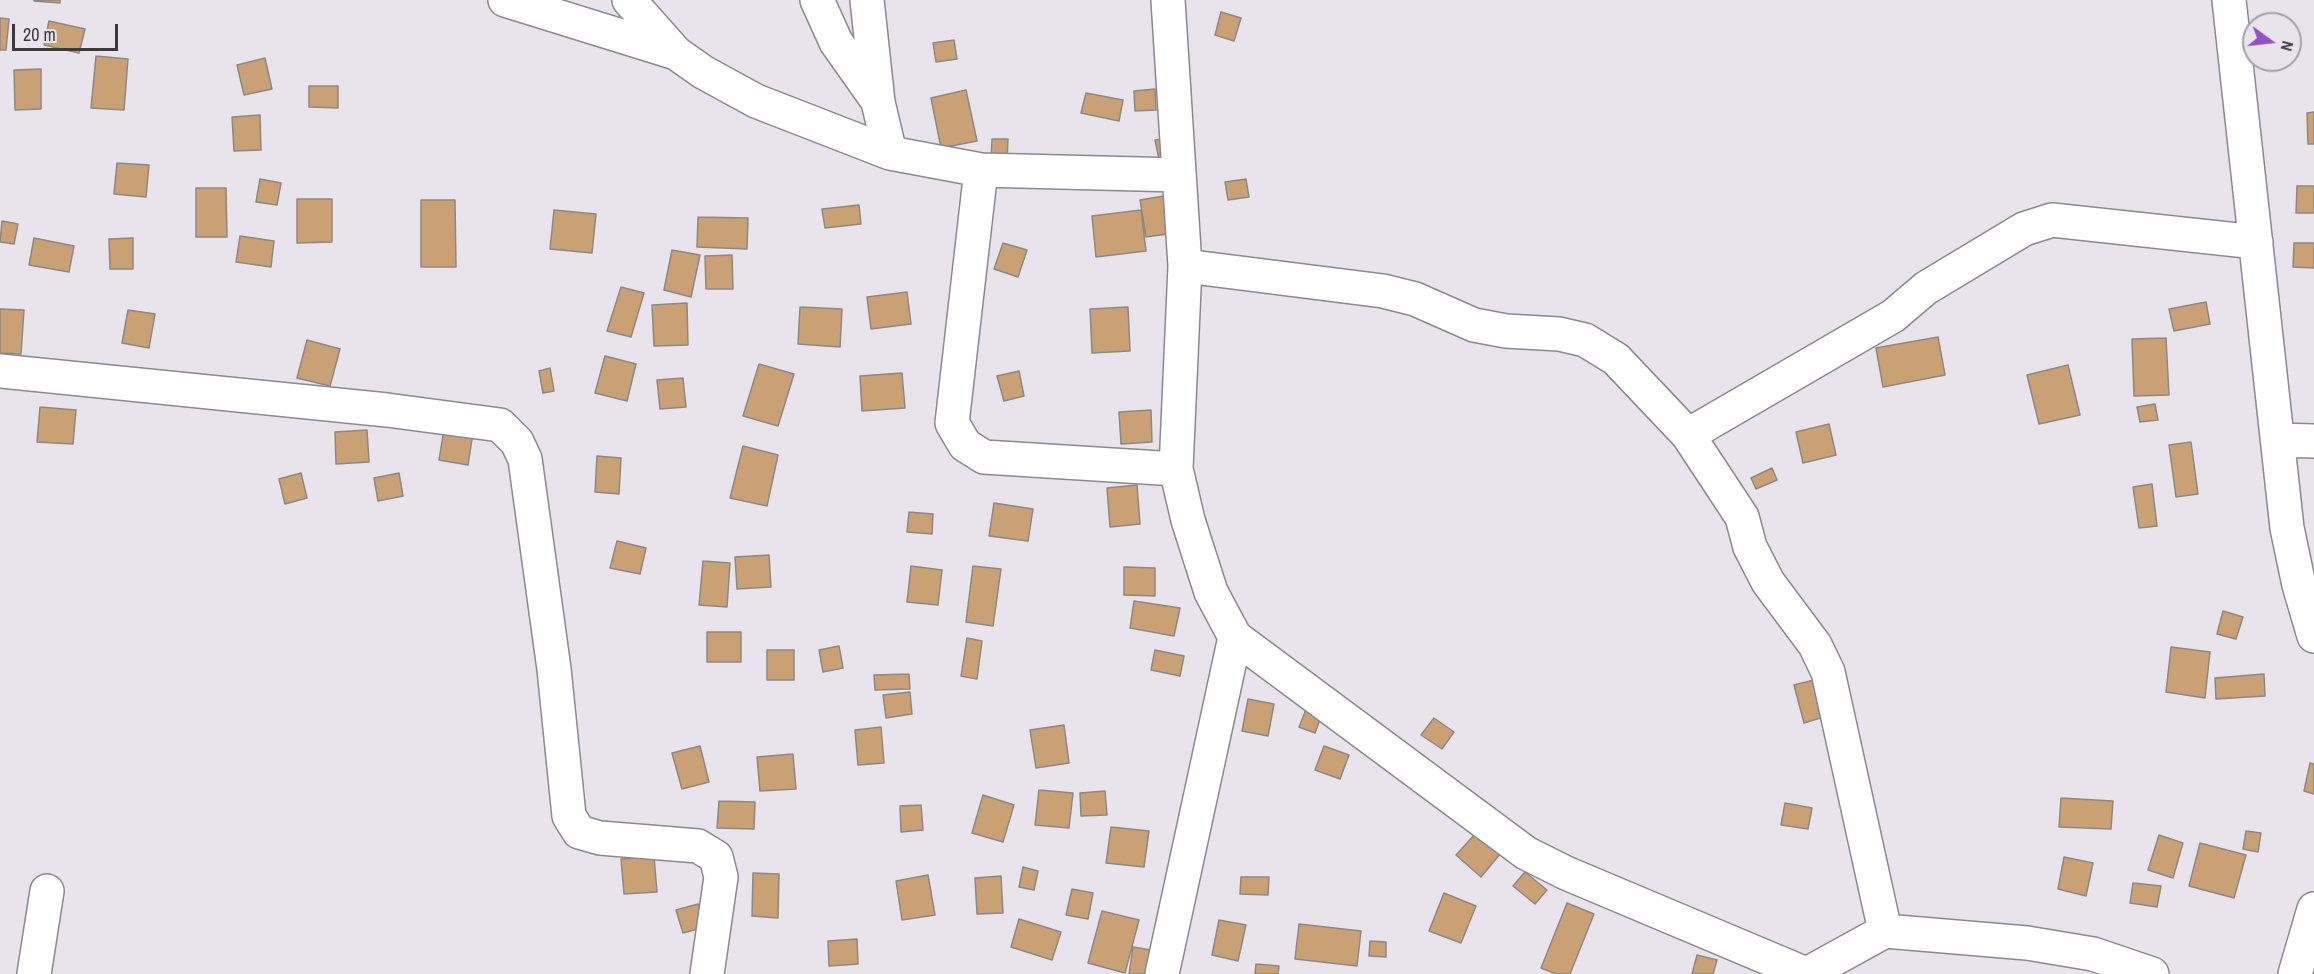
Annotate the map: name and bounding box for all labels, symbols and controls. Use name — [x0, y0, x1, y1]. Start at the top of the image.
scale bar — [15, 12, 122, 50]
north arrow — [2242, 12, 2302, 72]
text: 20 m — [23, 22, 56, 47]
text: N — [2276, 39, 2299, 54]

